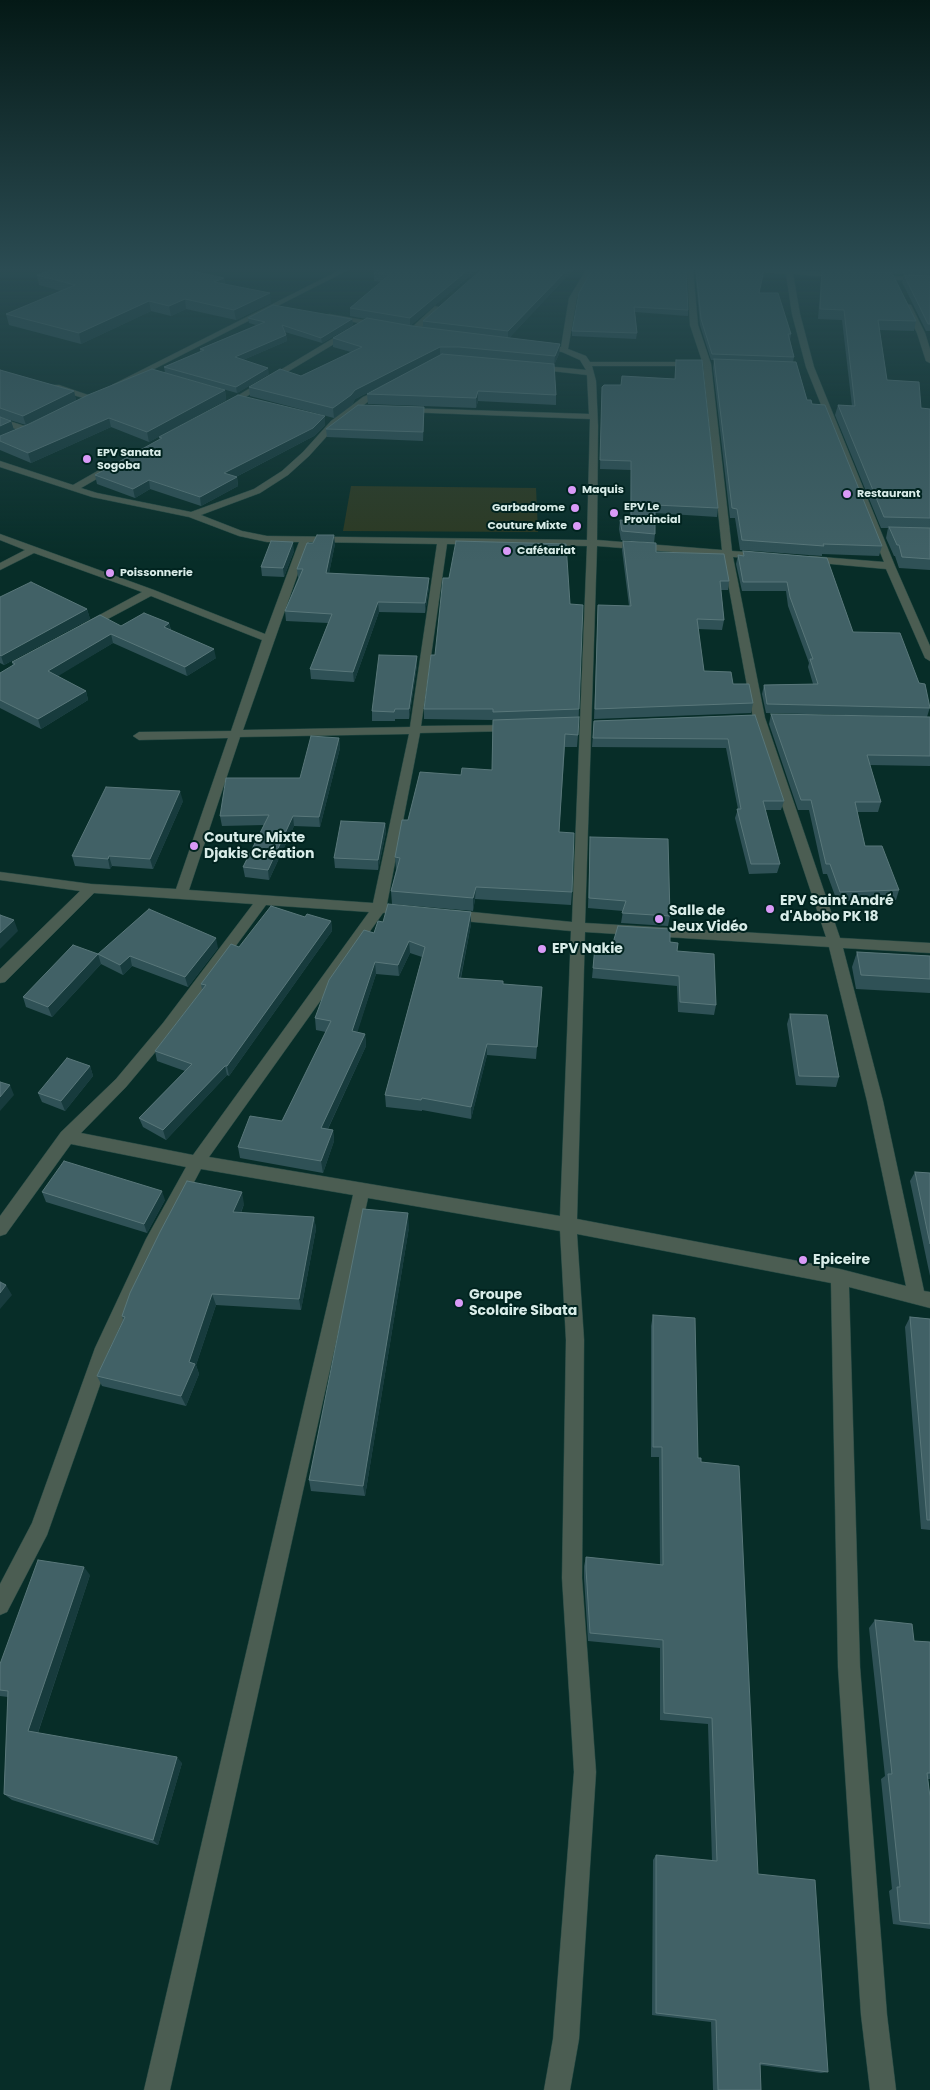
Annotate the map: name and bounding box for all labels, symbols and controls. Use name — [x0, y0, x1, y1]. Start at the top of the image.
place label: EPV Sanata Sogoba — [97, 446, 161, 472]
marker: EPV Sanata Sogoba — [81, 453, 93, 465]
place label: Maquis — [582, 483, 624, 497]
marker: Maquis — [566, 484, 578, 496]
place label: Restaurant — [857, 487, 920, 501]
marker: Restaurant — [841, 488, 853, 500]
place label: EPV Le Provincial — [624, 500, 681, 526]
place label: Garbadrome — [492, 501, 565, 515]
marker: Garbadrome — [569, 502, 581, 514]
marker: EPV Le Provincial — [608, 507, 620, 519]
place label: Couture Mixte — [487, 519, 567, 533]
marker: Couture Mixte — [571, 520, 583, 532]
place label: Cafétariat — [517, 544, 575, 558]
marker: Cafétariat — [501, 545, 513, 557]
place label: Poissonnerie — [120, 566, 193, 580]
marker: Poissonnerie — [104, 567, 116, 579]
place label: Couture Mixte Djakis Création — [204, 830, 314, 862]
marker: Couture Mixte Djakis Création — [188, 840, 200, 852]
place label: EPV Saint André d'Abobo PK 18 — [780, 893, 894, 926]
place label: Salle de Jeux Vidéo — [669, 903, 748, 936]
marker: EPV Saint André d'Abobo PK 18 — [764, 903, 776, 915]
marker: Salle de Jeux Vidéo — [653, 913, 665, 925]
place label: EPV Nakie — [552, 941, 623, 957]
marker: EPV Nakie — [536, 943, 548, 955]
place label: Epiceire — [813, 1252, 870, 1268]
marker: Epiceire — [797, 1254, 809, 1266]
place label: Groupe Scolaire Sibata — [469, 1287, 577, 1320]
marker: Groupe Scolaire Sibata — [453, 1297, 465, 1309]

